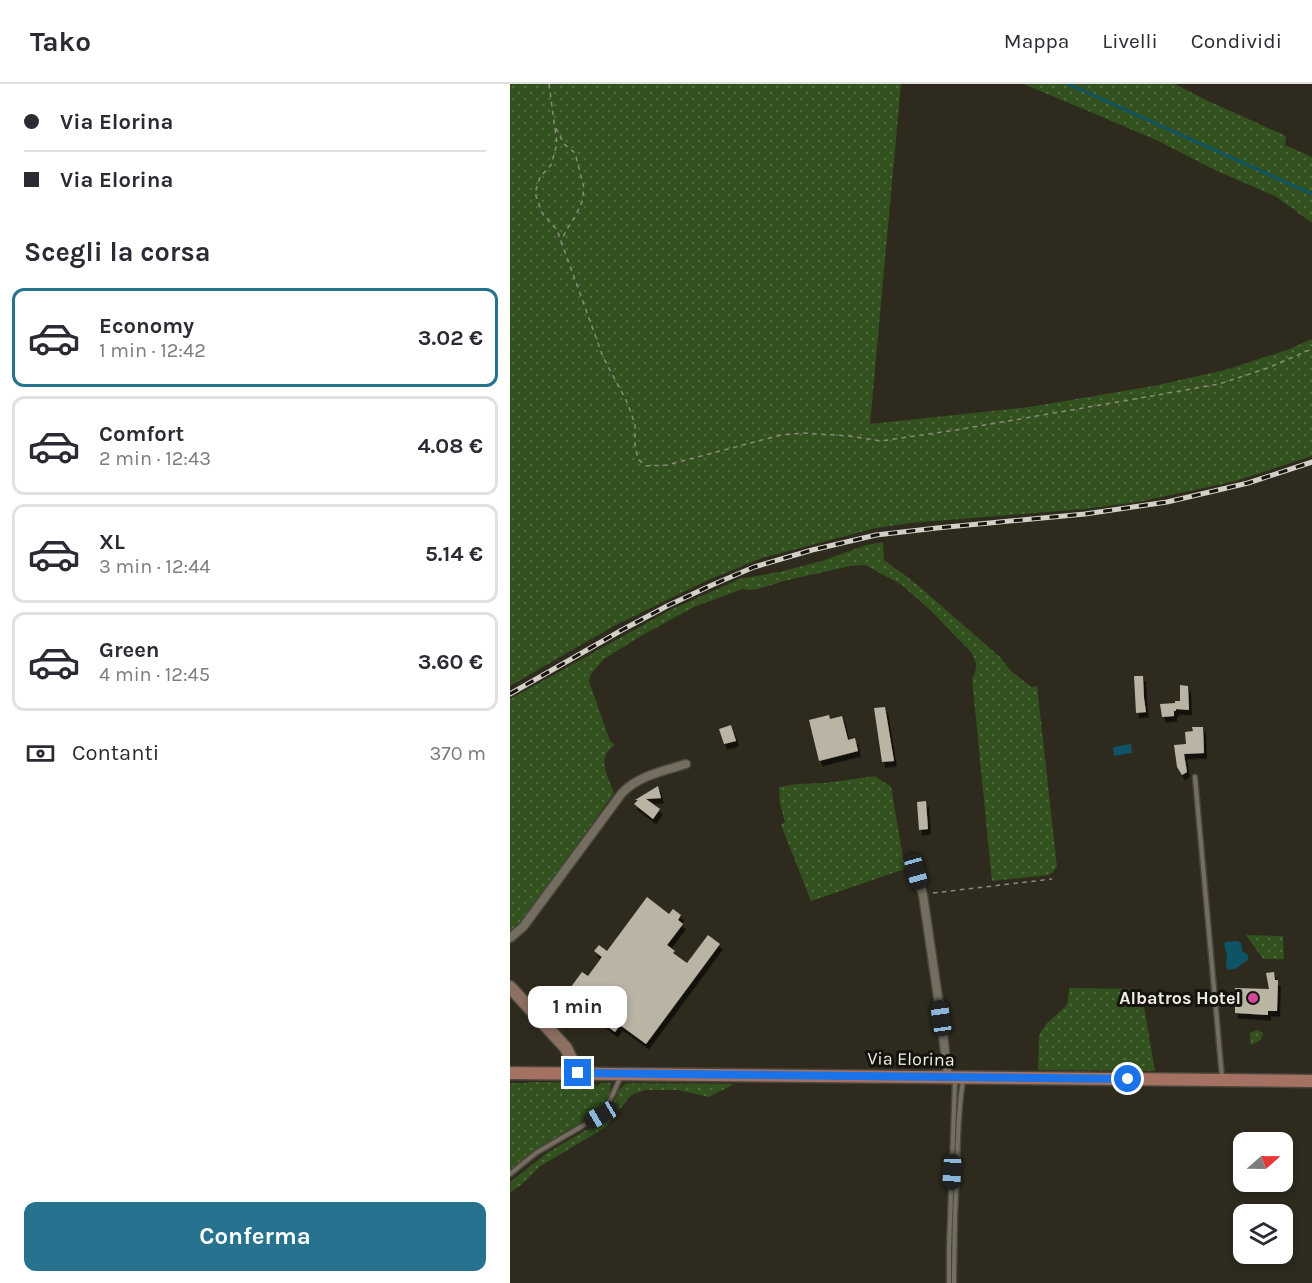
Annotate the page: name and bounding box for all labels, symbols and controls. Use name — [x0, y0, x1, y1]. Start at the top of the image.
text: Tako — [30, 25, 91, 58]
text: Mappa — [1004, 29, 1069, 53]
text: Livelli — [1102, 29, 1158, 53]
text: Condividi — [1191, 29, 1282, 53]
text: Via Elorina — [60, 109, 173, 135]
text: Via Elorina — [60, 167, 173, 193]
text: Scegli la corsa — [24, 236, 211, 268]
icon: car — [27, 311, 81, 365]
text: Economy — [99, 313, 194, 339]
text: 3.02 € — [418, 325, 483, 351]
text: 1 min · 12:42 — [99, 339, 206, 362]
icon: car — [27, 419, 81, 473]
text: Comfort — [99, 421, 184, 447]
text: 4.08 € — [418, 433, 483, 459]
text: 2 min · 12:43 — [99, 447, 211, 470]
icon: car — [27, 527, 81, 581]
text: XL — [99, 529, 125, 555]
text: 5.14 € — [425, 541, 483, 567]
text: 3 min · 12:44 — [99, 555, 211, 578]
icon: car — [27, 635, 81, 689]
text: Green — [99, 637, 160, 663]
text: 3.60 € — [418, 649, 483, 675]
text: 4 min · 12:45 — [99, 663, 210, 686]
icon: cash — [24, 737, 57, 770]
text: Contanti — [72, 740, 159, 766]
text: 370 m — [429, 742, 486, 765]
car — [902, 852, 930, 892]
callout: 1 min — [529, 986, 628, 1028]
place label: Albatros Hotel — [1119, 987, 1241, 1009]
marker: Albatros Hotel — [1246, 991, 1260, 1005]
text: 1 min — [552, 995, 603, 1018]
car — [930, 999, 952, 1037]
street label: Via Elorina — [867, 1047, 955, 1071]
route end — [564, 1059, 591, 1086]
route start — [1114, 1065, 1141, 1092]
car — [581, 1098, 621, 1132]
north arrow — [1233, 1132, 1293, 1192]
map controls — [1233, 1132, 1293, 1264]
car — [942, 1154, 962, 1190]
button: Conferma — [24, 1202, 486, 1271]
button: layers — [1233, 1204, 1293, 1264]

